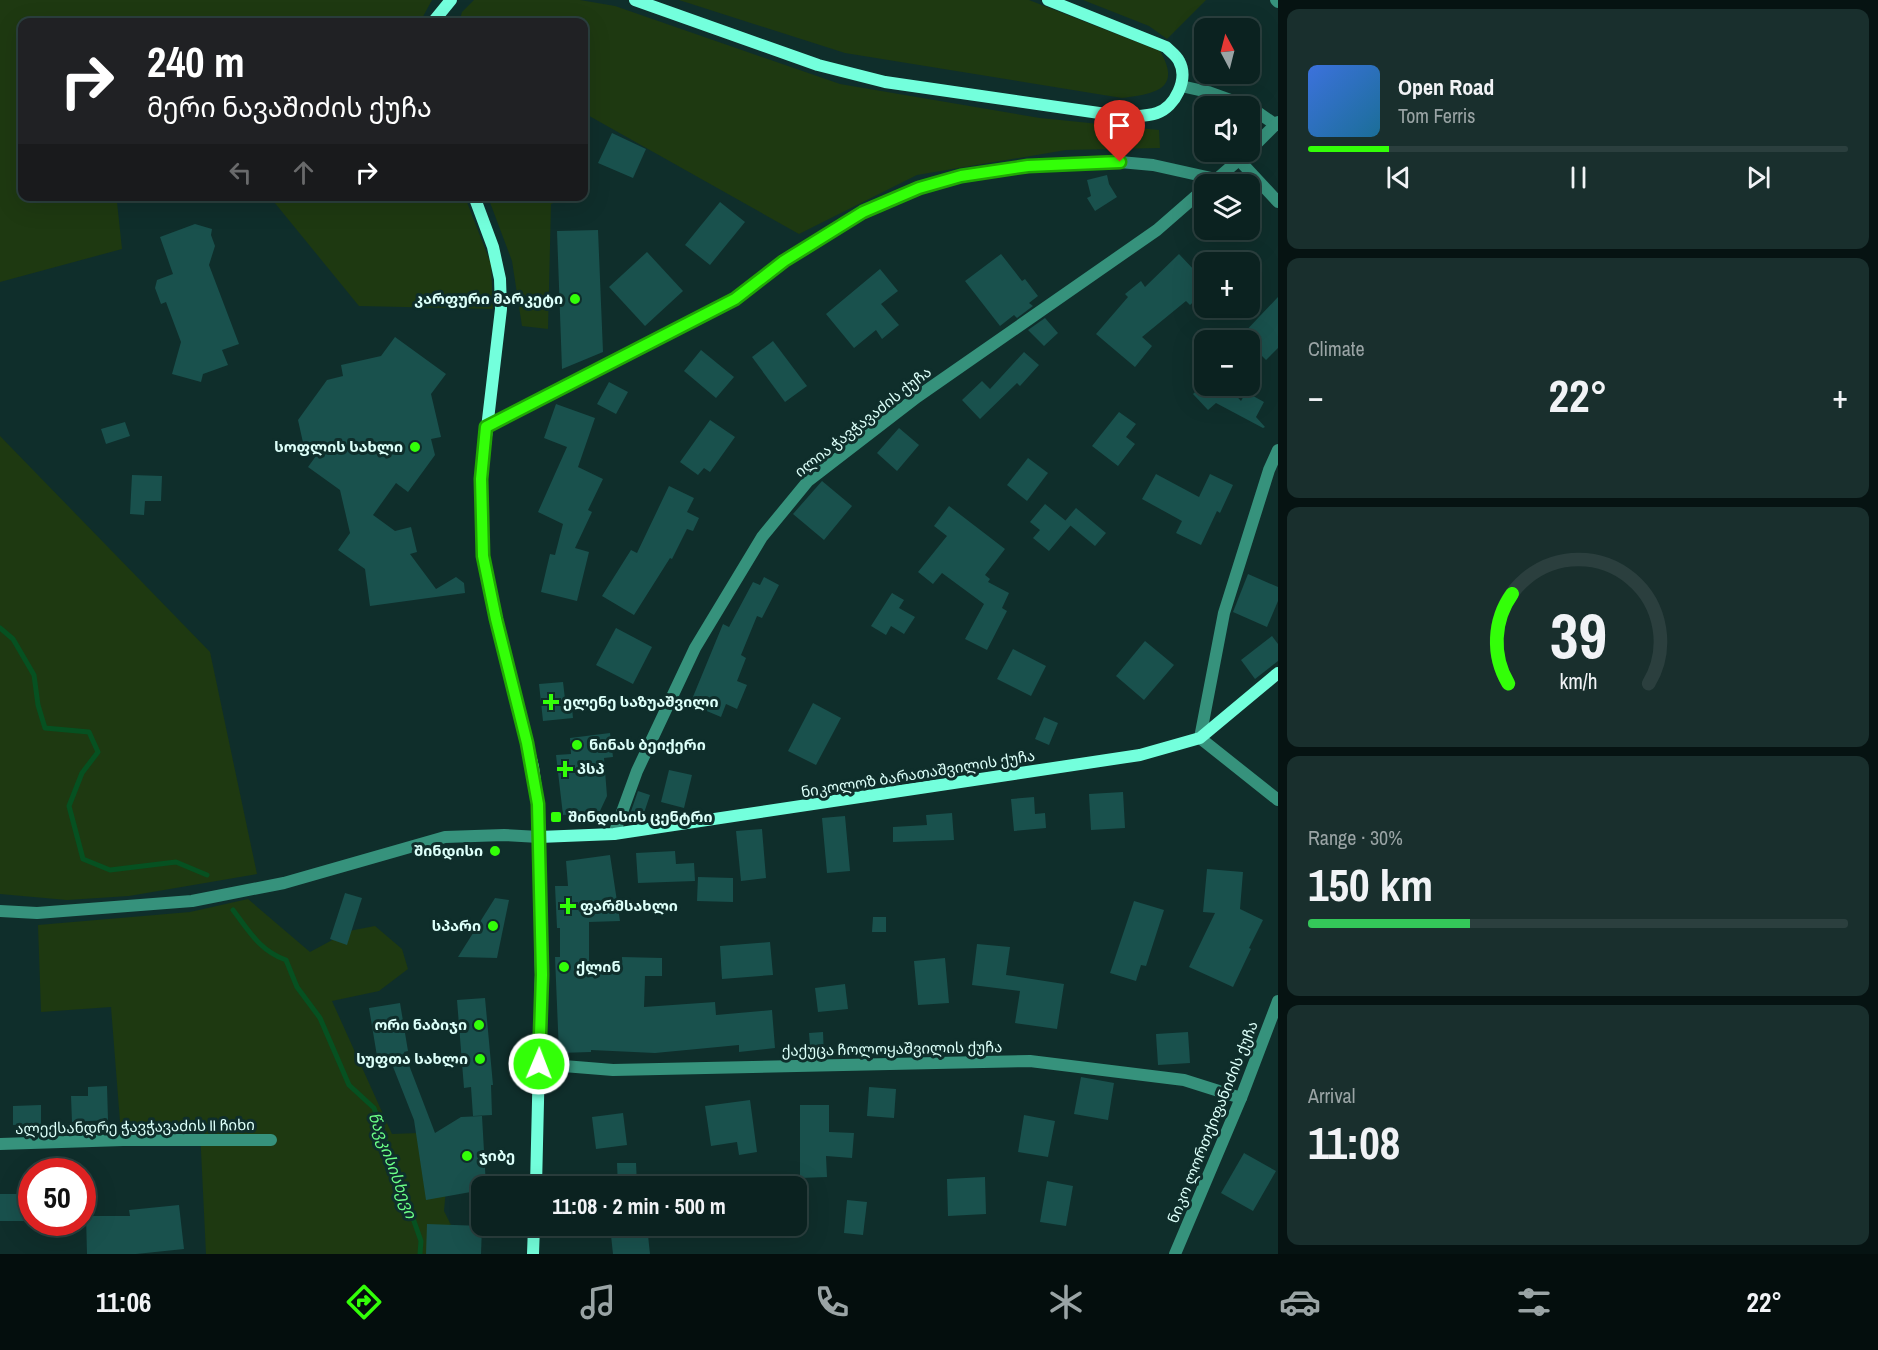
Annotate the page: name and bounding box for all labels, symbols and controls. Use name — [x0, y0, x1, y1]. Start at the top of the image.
north arrow — [1194, 18, 1260, 84]
map controls — [1194, 18, 1260, 396]
text: 240 m — [147, 34, 245, 90]
icon: right — [48, 42, 126, 120]
text: Open Road — [1398, 72, 1494, 102]
text: მერი ნავაშიძის ქუჩა — [147, 89, 432, 125]
button: sound — [1194, 96, 1260, 162]
pin — [1094, 100, 1145, 162]
text: Tom Ferris — [1398, 102, 1476, 129]
icon: arrive — [1103, 109, 1136, 142]
icon: left — [224, 156, 257, 189]
icon: ahead — [287, 156, 320, 189]
icon: right — [350, 156, 383, 189]
icon: previous — [1382, 161, 1415, 194]
icon: pause — [1562, 161, 1595, 194]
icon: next — [1742, 161, 1775, 194]
button: layers — [1194, 174, 1260, 240]
button: + — [1194, 252, 1260, 318]
place label: კარფური მარკეტი — [414, 288, 563, 309]
marker: კარფური მარკეტი — [568, 292, 582, 306]
button: − — [1194, 330, 1260, 396]
text: Climate — [1308, 335, 1365, 362]
street label: ილია ჭავჭავაძის ქუჩა — [790, 361, 936, 482]
text: 22° — [1548, 365, 1608, 426]
text: − — [1308, 374, 1324, 418]
text: + — [1832, 374, 1848, 418]
place label: სოფლის სახლი — [274, 436, 403, 457]
marker: სოფლის სახლი — [408, 440, 422, 454]
text: 39 — [1550, 593, 1606, 677]
text: km/h — [1559, 667, 1597, 696]
place label: ელენე საზუაშვილი — [563, 691, 719, 712]
marker: ელენე საზუაშვილი — [544, 695, 558, 709]
place label: ნინას ბეიქერი — [589, 734, 706, 755]
marker: ნინას ბეიქერი — [570, 738, 584, 752]
street label: ნიკოლოზ ბარათაშვილის ქუჩა — [799, 745, 1036, 802]
place label: პსპ — [577, 758, 605, 779]
marker: პსპ — [558, 762, 572, 776]
place label: შინდისის ცენტრი — [568, 806, 713, 827]
marker: შინდისის ცენტრი — [549, 810, 563, 824]
text: Range · 30% — [1308, 824, 1403, 851]
place label: შინდისი — [414, 840, 483, 861]
marker: შინდისი — [488, 844, 502, 858]
text: 150 km — [1308, 854, 1433, 915]
place label: ფარმსახლი — [580, 895, 678, 916]
marker: ფარმსახლი — [561, 899, 575, 913]
place label: სპარი — [432, 915, 481, 936]
marker: სპარი — [486, 919, 500, 933]
place label: ქლინ — [576, 956, 621, 977]
marker: ქლინ — [557, 960, 571, 974]
place label: ორი ნაბიჯი — [374, 1014, 467, 1035]
marker: ორი ნაბიჯი — [472, 1018, 486, 1032]
street label: ნიკო ლორთქიფანიძის ქუჩა — [1162, 1018, 1263, 1226]
position arrow — [507, 1032, 571, 1096]
street label: ქაქუცა ჩოლოყაშვილის ქუჩა — [781, 1036, 1003, 1061]
place label: სუფთა სახლი — [356, 1048, 468, 1069]
marker: სუფთა სახლი — [473, 1052, 487, 1066]
text: Arrival — [1308, 1082, 1355, 1109]
water label: წავკისისხევი — [364, 1109, 423, 1222]
text: 11:08 — [1308, 1112, 1400, 1173]
street label: ალექსანდრე ჭავჭავაძის II ჩიხი — [15, 1114, 255, 1139]
place label: ჯიბე — [479, 1145, 515, 1166]
marker: ჯიბე — [460, 1149, 474, 1163]
speed limit sign: 50 — [18, 1158, 96, 1236]
text: 11:08 · 2 min · 500 m — [552, 1191, 726, 1221]
icon: directions — [343, 1281, 385, 1323]
icon: music — [577, 1281, 619, 1323]
icon: phone — [811, 1281, 853, 1323]
icon: climate — [1045, 1281, 1087, 1323]
icon: car — [1279, 1281, 1321, 1323]
icon: filters — [1513, 1281, 1555, 1323]
text: 11:06 — [96, 1284, 151, 1320]
text: 22° — [1747, 1284, 1782, 1320]

